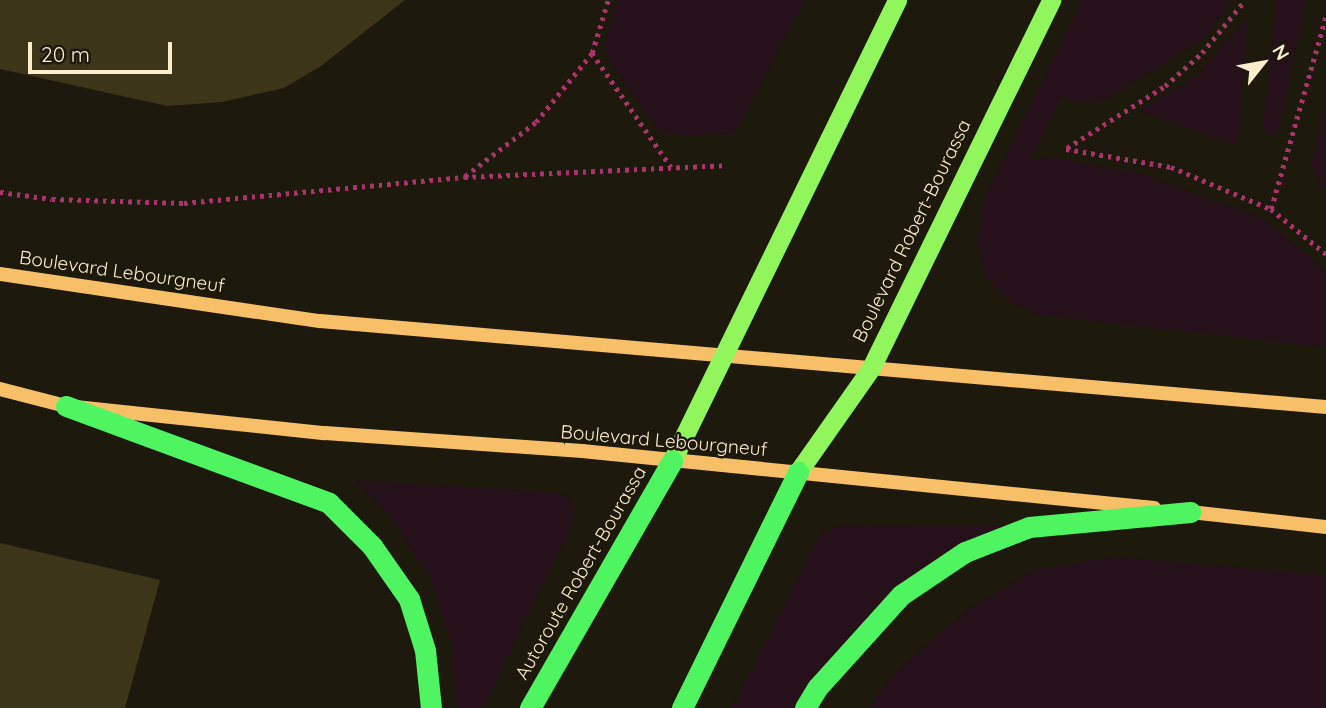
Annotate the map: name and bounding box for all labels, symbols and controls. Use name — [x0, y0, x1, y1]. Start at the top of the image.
scale bar — [32, 28, 175, 72]
north arrow — [1228, 28, 1298, 98]
text: N — [1267, 40, 1295, 64]
text: 20 m — [41, 41, 90, 67]
street label: Boulevard Robert-Bourassa — [848, 116, 976, 346]
street label: Boulevard Lebourgneuf — [18, 246, 226, 298]
street label: Boulevard Lebourgneuf — [560, 421, 768, 461]
street label: Autoroute Robert-Bourassa — [511, 462, 651, 684]

